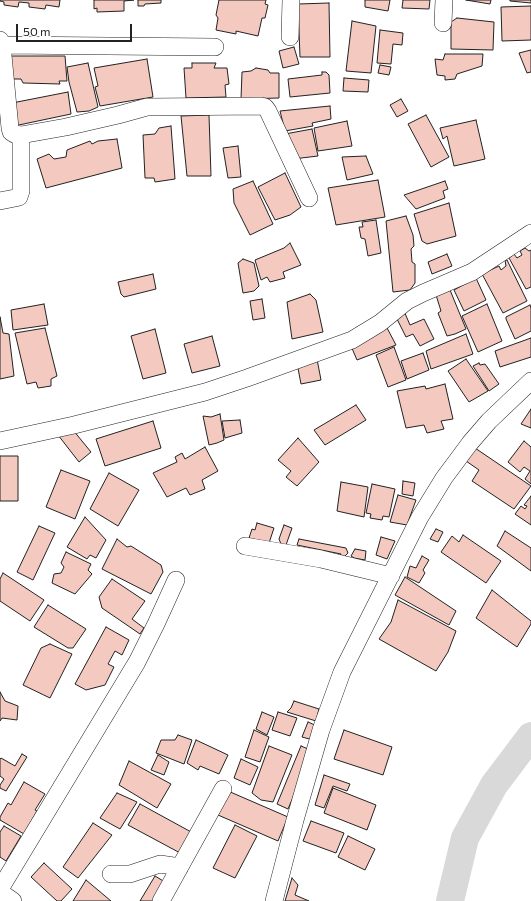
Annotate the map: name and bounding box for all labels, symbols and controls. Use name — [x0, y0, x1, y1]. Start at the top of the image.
scale bar — [18, 16, 134, 42]
text: 50 m — [23, 24, 51, 38]

